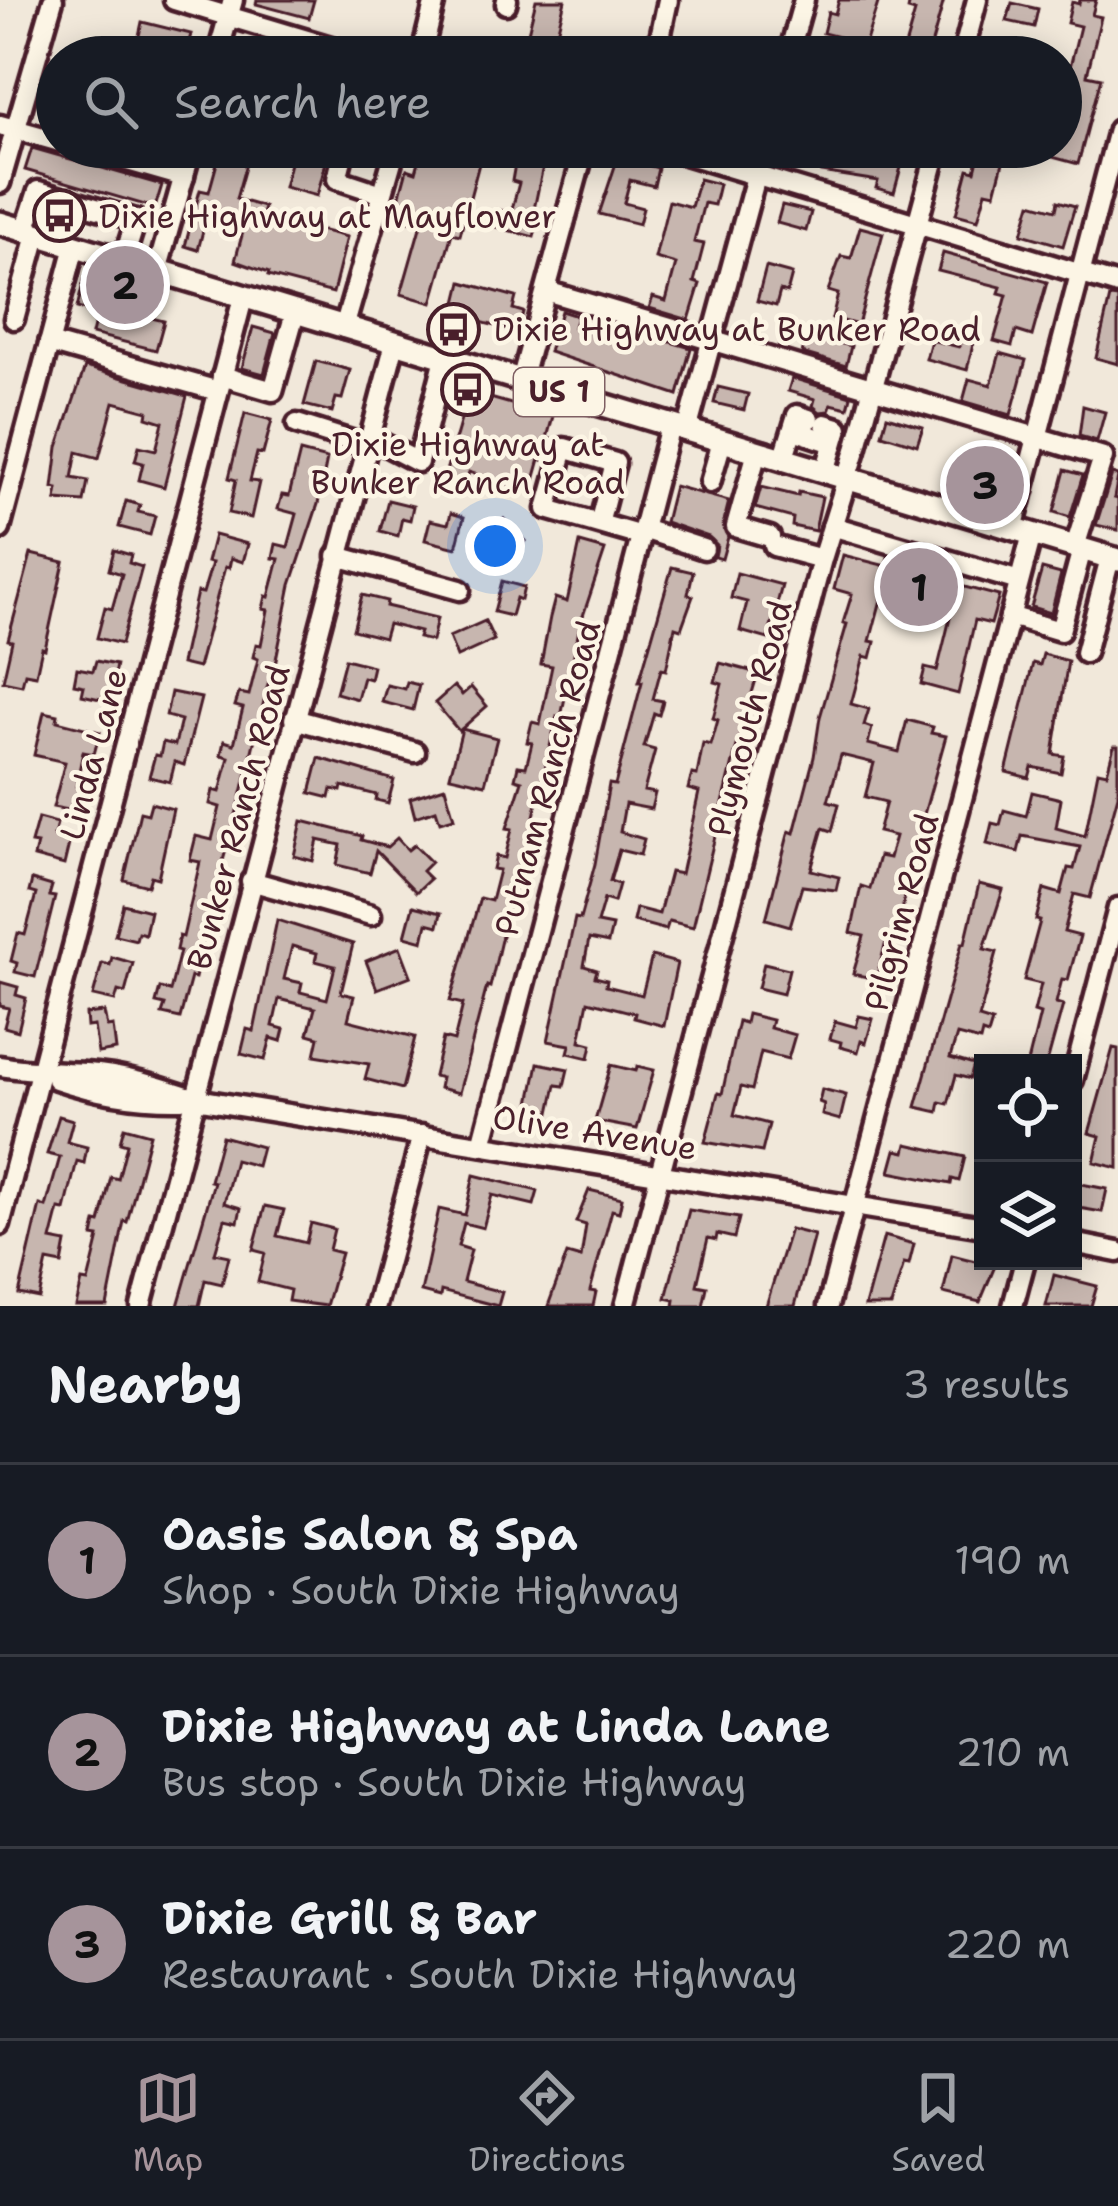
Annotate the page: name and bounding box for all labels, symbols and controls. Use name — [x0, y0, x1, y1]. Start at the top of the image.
search box — [36, 36, 1082, 168]
icon: search — [78, 69, 144, 135]
text: Search here — [174, 72, 431, 132]
bus stop icon: Dixie Highway at Mayflower — [32, 188, 88, 244]
place label: Dixie Highway at Mayflower — [99, 194, 557, 239]
pin: 2 — [86, 240, 164, 330]
bus stop icon: Dixie Highway at Bunker Road — [426, 301, 482, 357]
place label: Dixie Highway at Bunker Road — [493, 307, 981, 352]
bus stop icon: Dixie Highway at Bunker Ranch Road — [440, 362, 496, 418]
road number: US 1 — [514, 368, 604, 416]
place label: Dixie Highway at Bunker Ranch Road — [311, 422, 625, 505]
pin: 3 — [946, 440, 1024, 530]
your location — [465, 516, 525, 576]
pin: 1 — [880, 542, 958, 632]
street label: Plymouth Road — [696, 595, 803, 841]
street label: Putnam Ranch Road — [484, 615, 611, 941]
street label: Bunker Ranch Road — [176, 659, 301, 975]
street label: Linda Lane — [49, 663, 138, 845]
street label: Pilgrim Road — [853, 808, 949, 1016]
map controls — [974, 1054, 1082, 1270]
button: locate — [974, 1054, 1082, 1162]
street label: Olive Avenue — [489, 1094, 700, 1171]
button: layers — [974, 1162, 1082, 1270]
text: Nearby — [48, 1350, 243, 1418]
text: 3 results — [903, 1358, 1070, 1410]
text: Oasis Salon & Spa — [162, 1504, 578, 1564]
text: 1 — [78, 1534, 96, 1586]
text: 190 m — [954, 1534, 1070, 1586]
text: Shop · South Dixie Highway — [162, 1564, 680, 1616]
text: Dixie Highway at Linda Lane — [162, 1696, 831, 1756]
text: 2 — [73, 1726, 101, 1778]
text: 210 m — [955, 1726, 1070, 1778]
text: Bus stop · South Dixie Highway — [162, 1756, 746, 1808]
text: Dixie Grill & Bar — [162, 1888, 537, 1948]
text: 3 — [73, 1918, 101, 1970]
text: 220 m — [944, 1918, 1070, 1970]
text: Restaurant · South Dixie Highway — [162, 1948, 798, 2000]
tab: Map — [133, 2065, 203, 2182]
tab: Directions — [469, 2065, 626, 2182]
tab: Saved — [892, 2065, 985, 2182]

